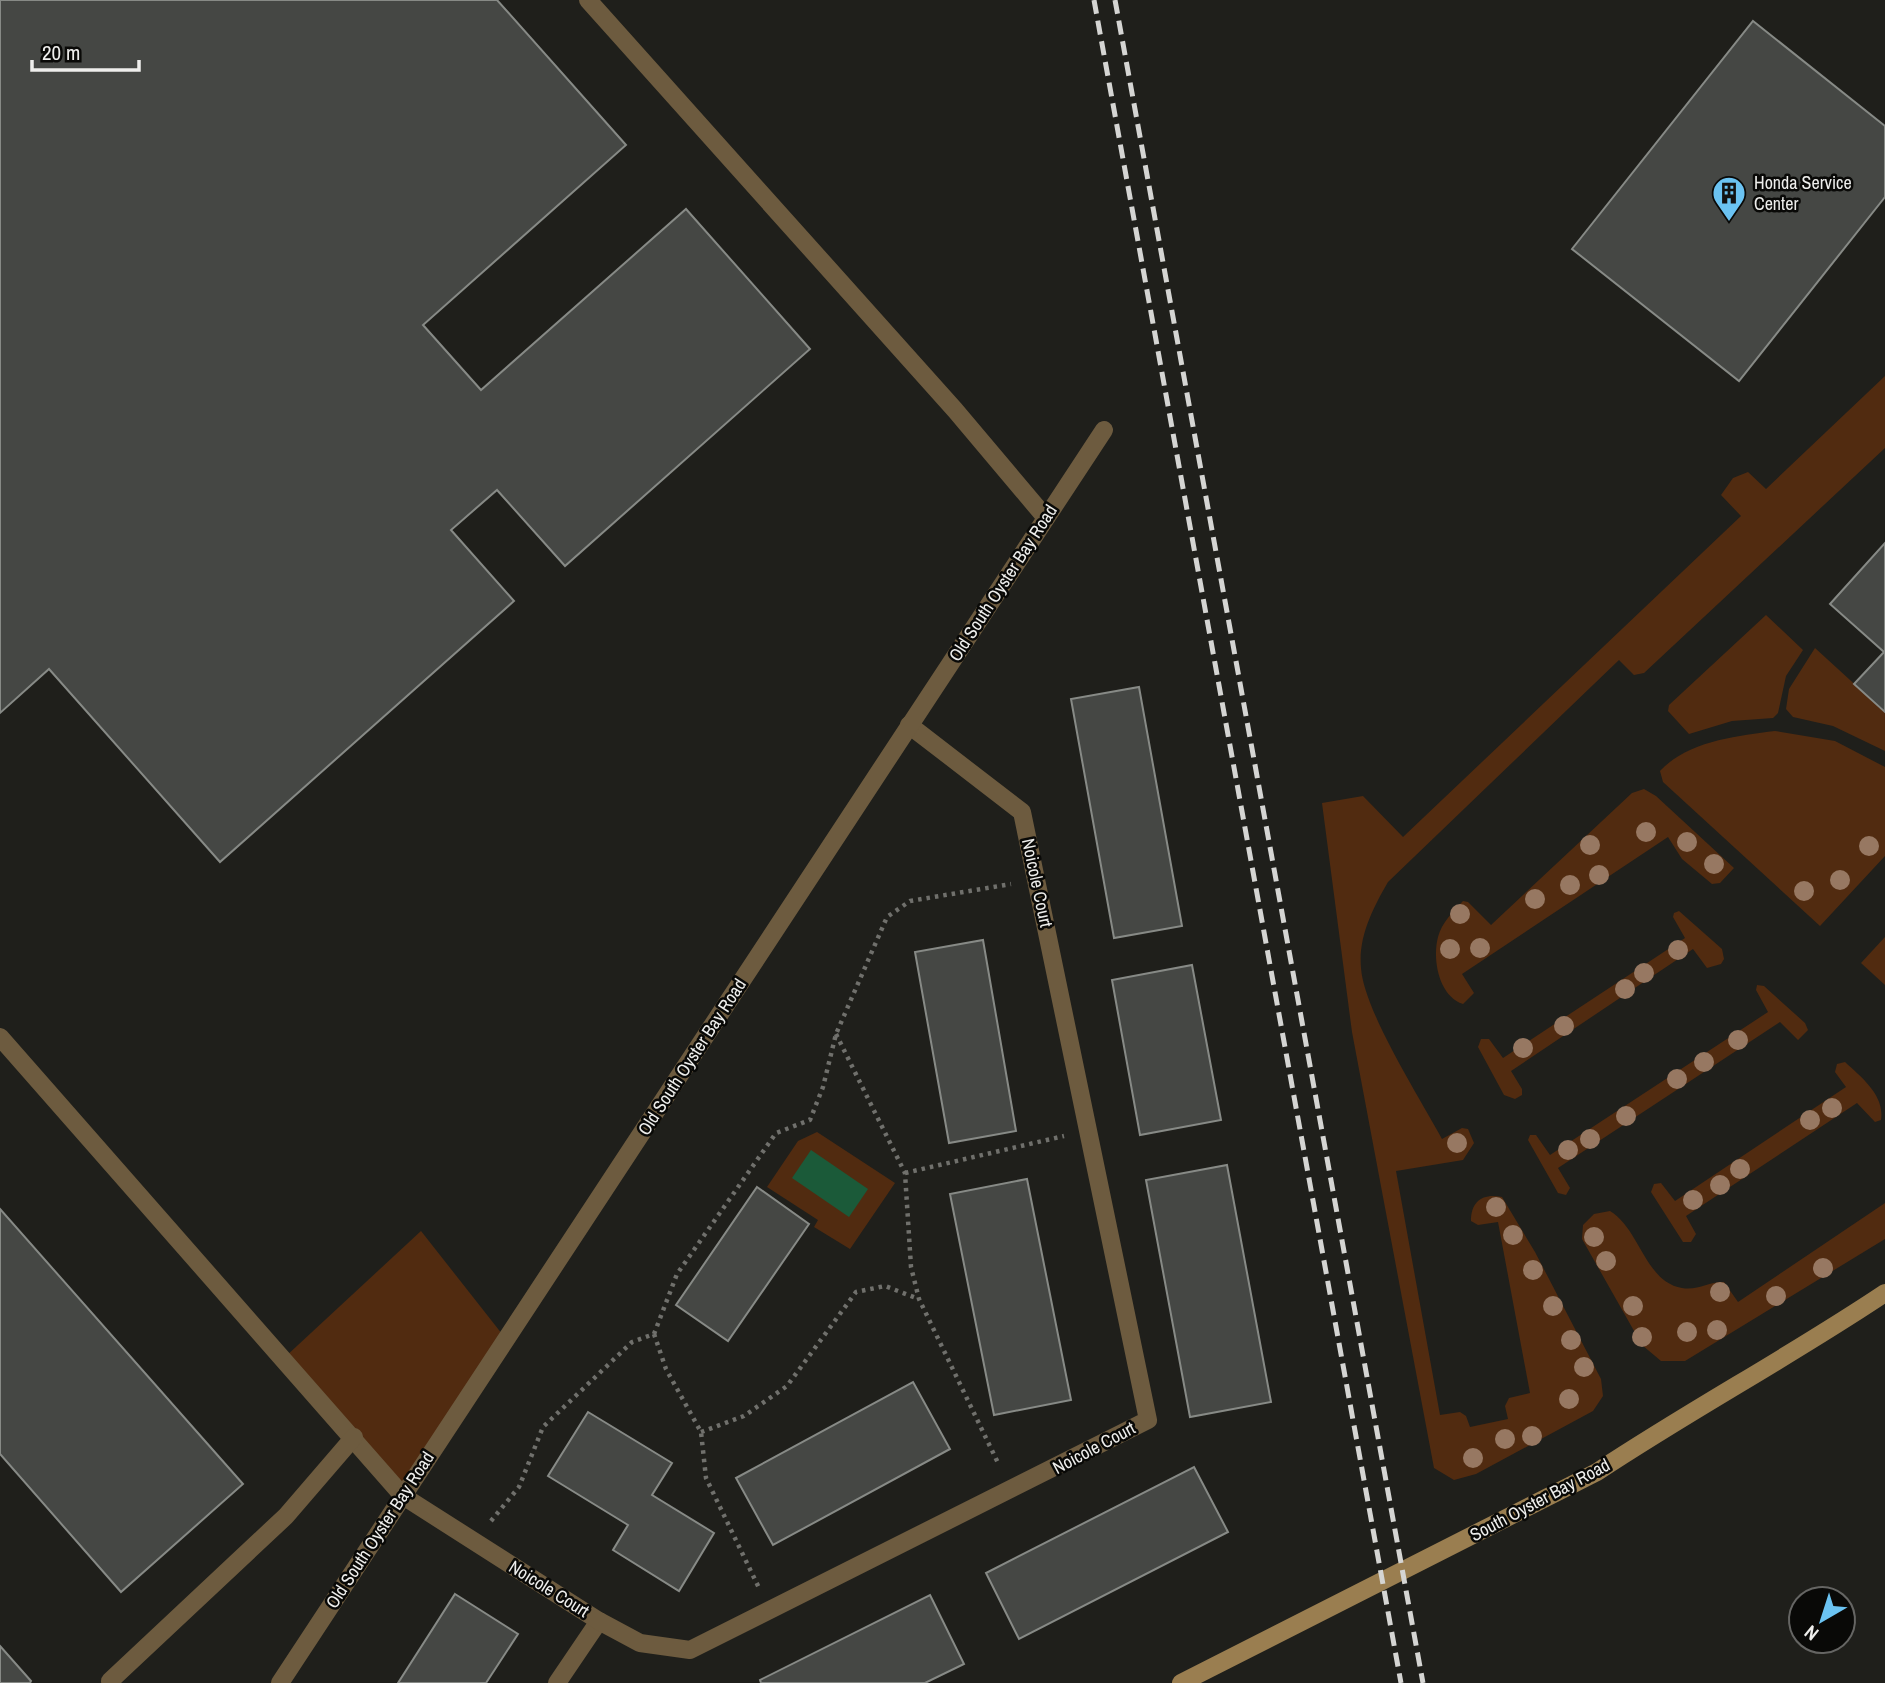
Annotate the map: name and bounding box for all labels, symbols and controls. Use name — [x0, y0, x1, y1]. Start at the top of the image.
scale bar — [32, 28, 138, 72]
text: 20 m — [42, 38, 80, 67]
place label: Honda Service Center — [1754, 170, 1852, 216]
building icon: Honda Service Center — [1710, 174, 1748, 223]
street label: Old South Oyster Bay Road — [942, 500, 1063, 666]
street label: Noicole Court — [1016, 836, 1059, 930]
street label: Old South Oyster Bay Road — [631, 974, 752, 1140]
street label: Noicole Court — [1048, 1415, 1139, 1480]
street label: Old South Oyster Bay Road — [319, 1447, 440, 1613]
street label: South Oyster Bay Road — [1465, 1452, 1614, 1547]
street label: Noicole Court — [504, 1554, 594, 1623]
north arrow — [1787, 1585, 1857, 1655]
text: N — [1799, 1620, 1824, 1647]

